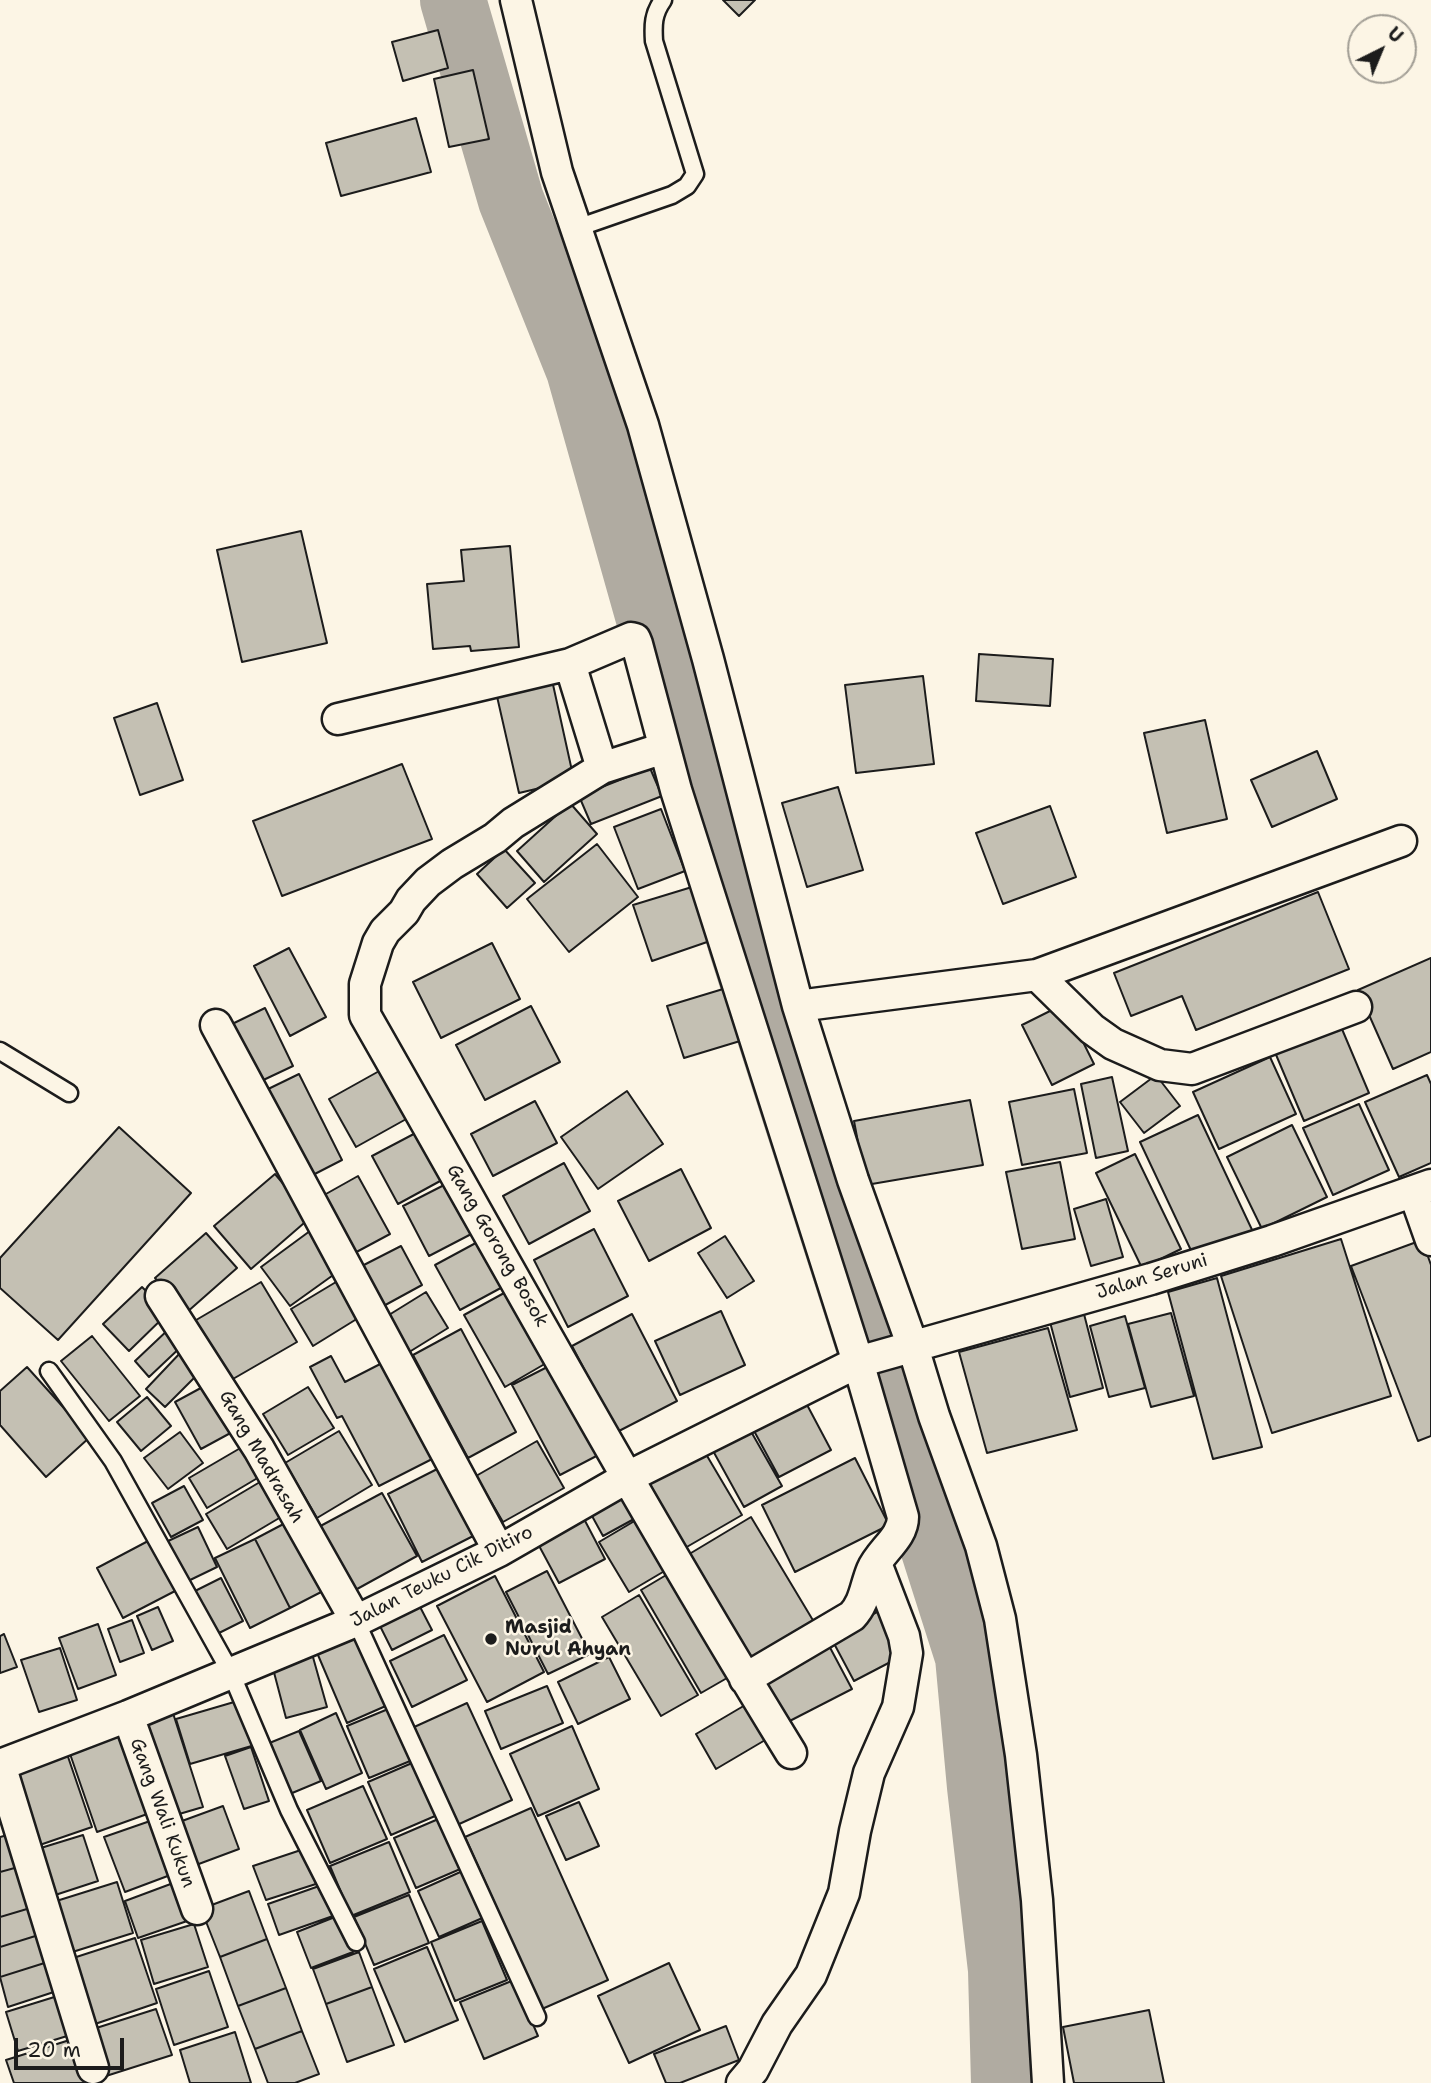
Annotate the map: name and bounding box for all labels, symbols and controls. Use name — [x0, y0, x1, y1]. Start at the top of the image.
north arrow — [1347, 14, 1417, 84]
text: U — [1382, 21, 1409, 48]
street label: Gang Gorong Bosok — [441, 1161, 553, 1331]
street label: Jalan Seruni — [1094, 1249, 1210, 1305]
street label: Gang Madrasah — [214, 1386, 308, 1528]
street label: Jalan Teuku Cik Ditiro — [347, 1521, 537, 1633]
place label: Masjid Nurul Ahyan — [505, 1617, 631, 1661]
marker: Masjid Nurul Ahyan — [483, 1631, 499, 1647]
street label: Gang Wali Kukun — [124, 1735, 200, 1891]
scale bar — [18, 2024, 128, 2068]
text: 20 m — [27, 2036, 81, 2064]

